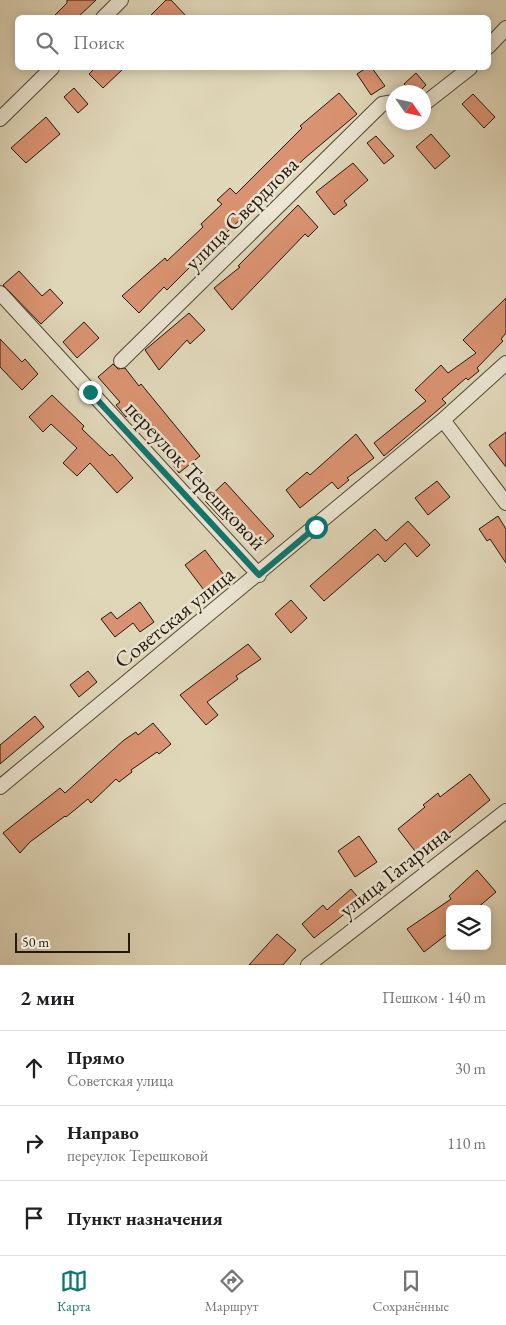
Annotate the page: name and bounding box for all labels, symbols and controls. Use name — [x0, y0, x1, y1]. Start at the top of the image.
search box — [15, 15, 491, 70]
icon: search — [33, 29, 61, 57]
text: Поиск — [73, 30, 125, 55]
north arrow — [386, 85, 431, 130]
street label: улица Свердлова — [178, 150, 305, 277]
route end — [79, 381, 102, 404]
street label: переулок Терешковой — [119, 394, 273, 557]
route start — [305, 516, 328, 539]
street label: Советская улица — [108, 560, 241, 675]
street label: улица Гагарина — [333, 819, 456, 924]
map controls — [446, 905, 491, 950]
button: layers — [446, 905, 491, 950]
scale bar — [15, 930, 130, 953]
text: 50 m — [22, 933, 49, 951]
text: 2 мин — [20, 984, 75, 1011]
text: Пешком · 140 m — [382, 987, 486, 1008]
text: Прямо — [67, 1045, 125, 1070]
icon: ahead — [20, 1054, 48, 1082]
text: 30 m — [455, 1058, 486, 1079]
text: Советская улица — [67, 1070, 174, 1091]
text: Направо — [67, 1120, 139, 1145]
icon: right — [20, 1129, 48, 1157]
text: 110 m — [447, 1133, 486, 1154]
text: переулок Терешковой — [67, 1145, 208, 1166]
icon: arrive — [20, 1204, 48, 1232]
text: Пункт назначения — [67, 1206, 223, 1231]
tab: Карта — [57, 1267, 91, 1315]
tab: Маршрут — [205, 1267, 258, 1315]
tab: Сохранённые — [373, 1267, 449, 1315]

